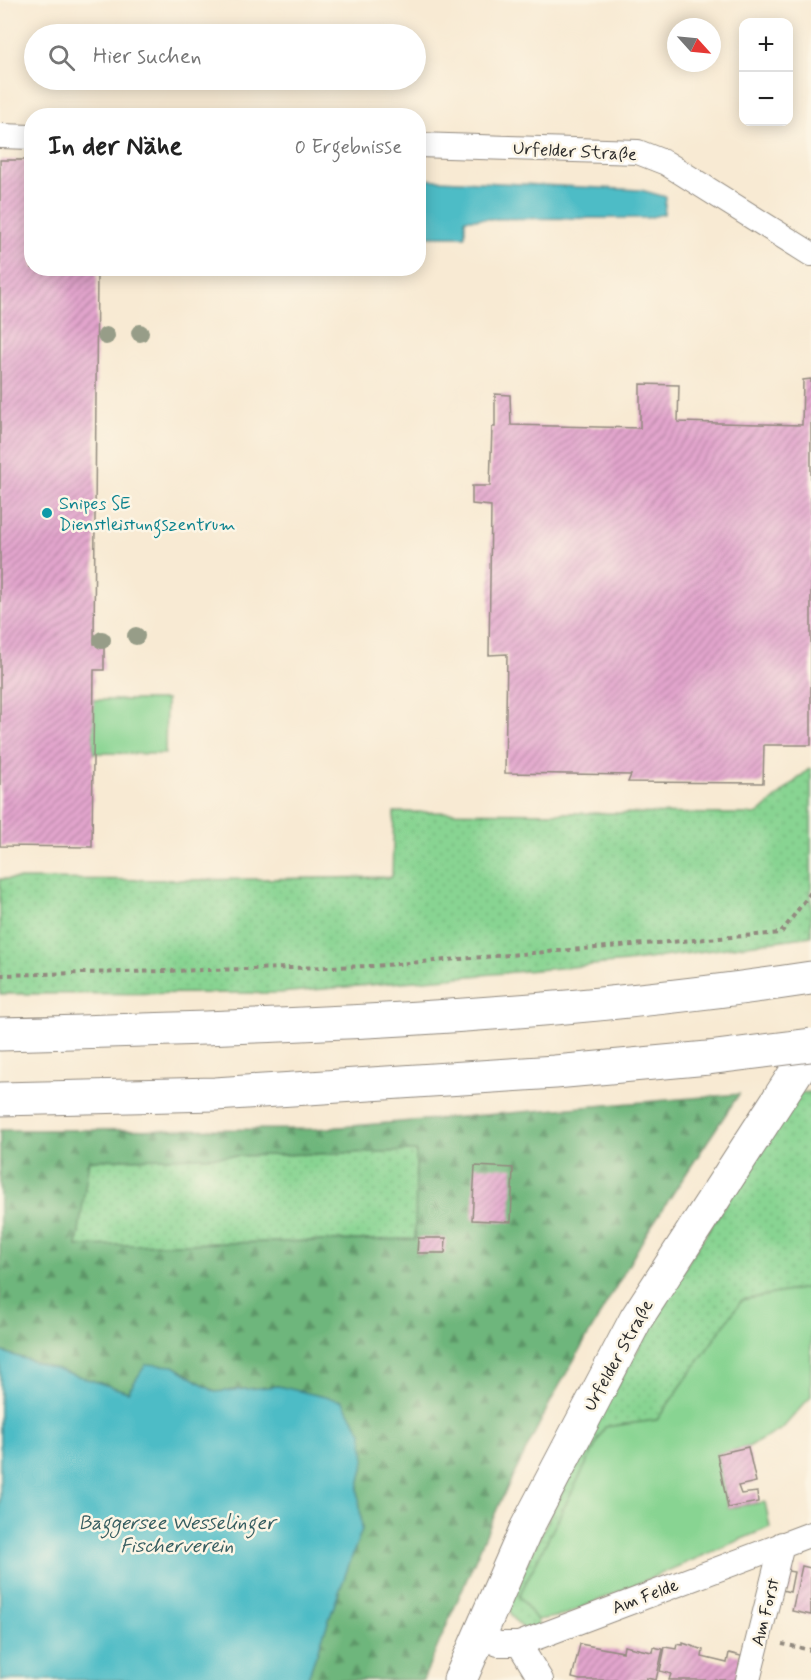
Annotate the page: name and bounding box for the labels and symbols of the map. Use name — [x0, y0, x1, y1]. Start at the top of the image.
north arrow — [667, 18, 721, 72]
street label: Urfelder Straße — [512, 137, 638, 167]
place label: Snipes SE Dienstleistungszentrum — [59, 492, 236, 539]
marker: Snipes SE Dienstleistungszentrum — [40, 506, 54, 520]
street label: Urfelder Straße — [578, 1295, 660, 1416]
water label: Baggersee Wesselinger Fischerverein — [79, 1510, 278, 1560]
street label: Am Felde — [609, 1573, 682, 1621]
street label: Am Forst — [746, 1575, 786, 1649]

